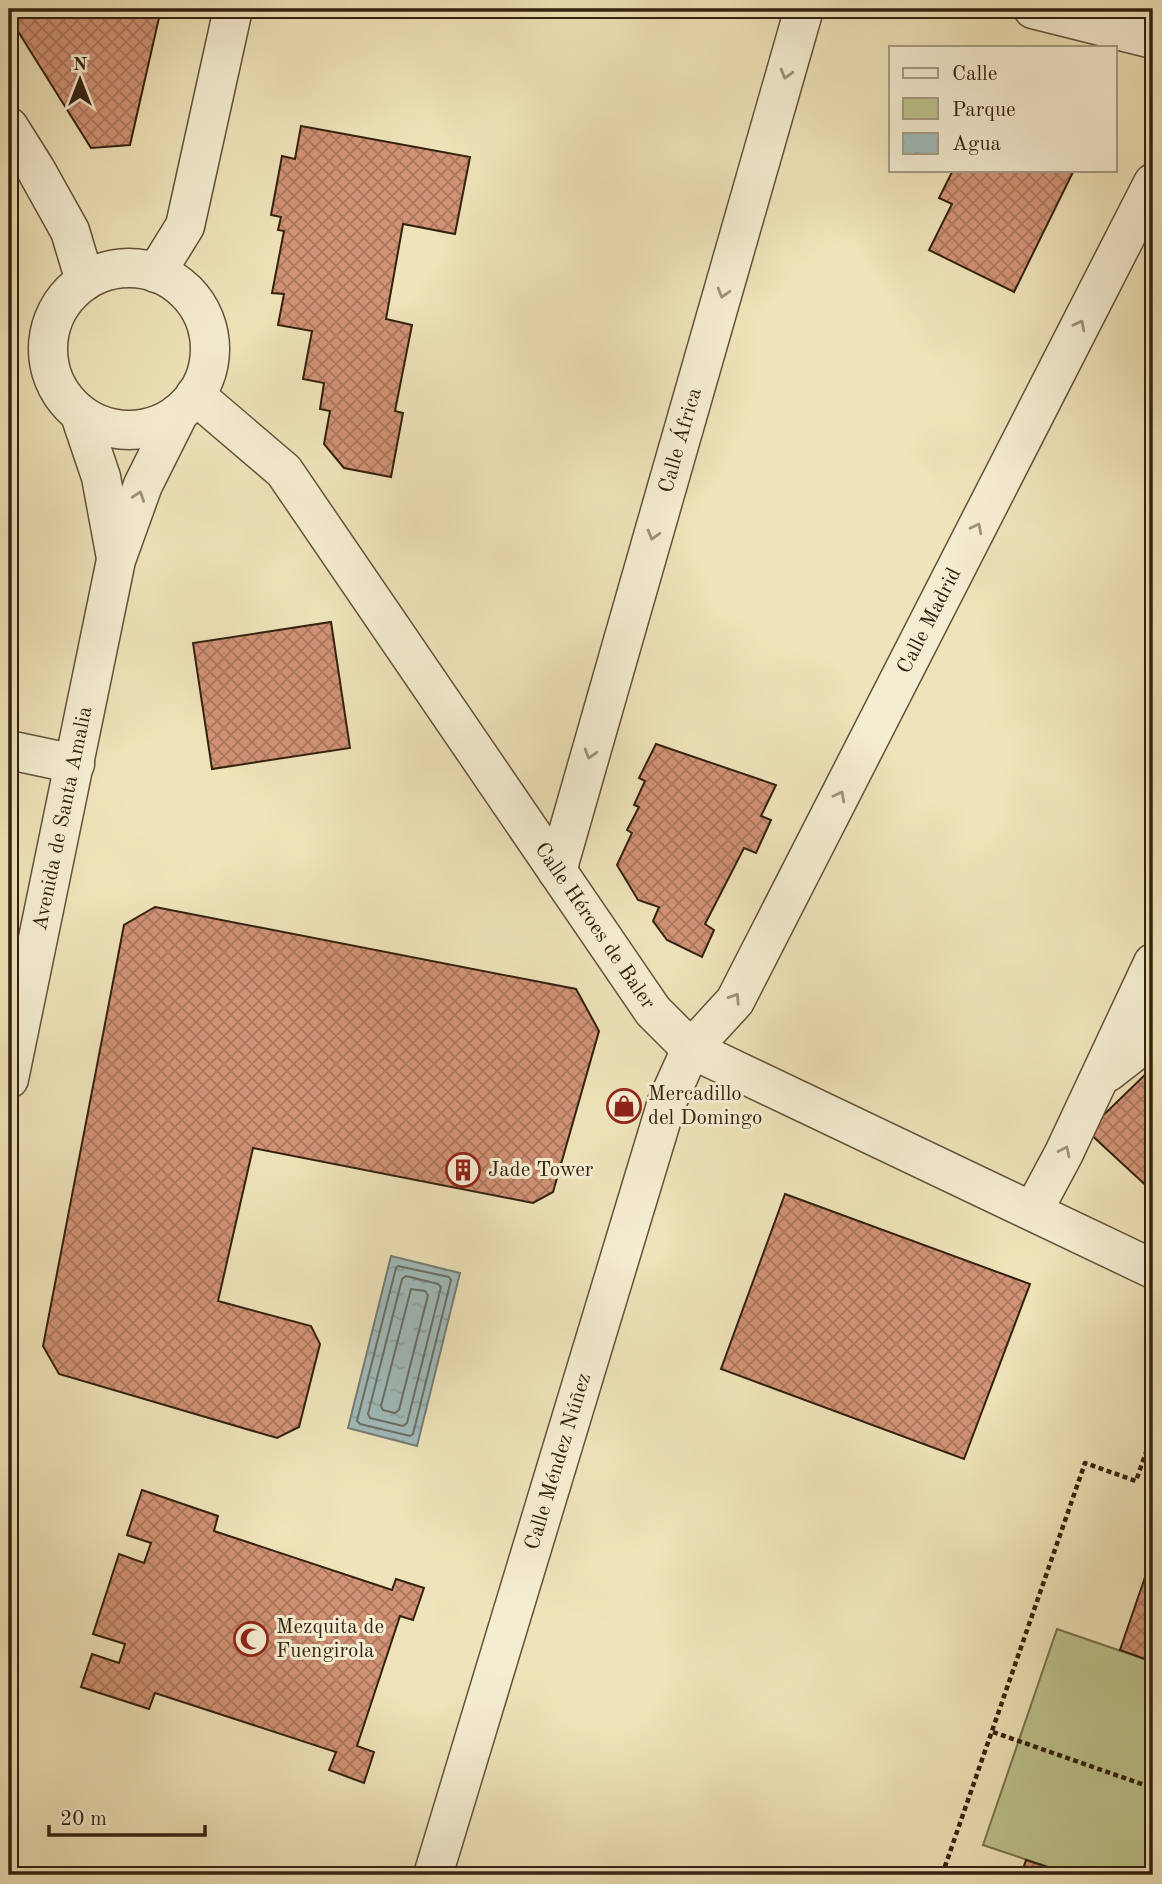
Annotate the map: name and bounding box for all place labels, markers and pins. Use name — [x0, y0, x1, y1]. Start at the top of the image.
place label: Mercadillo del Domingo — [648, 1084, 762, 1129]
shop icon: Mercadillo del Domingo — [605, 1087, 643, 1125]
building icon: Jade Tower — [444, 1151, 482, 1189]
place label: Jade Tower — [488, 1160, 594, 1181]
place label: Mezquita de Fuengirola — [276, 1617, 384, 1662]
mosque icon: Mezquita de Fuengirola — [232, 1620, 270, 1658]

